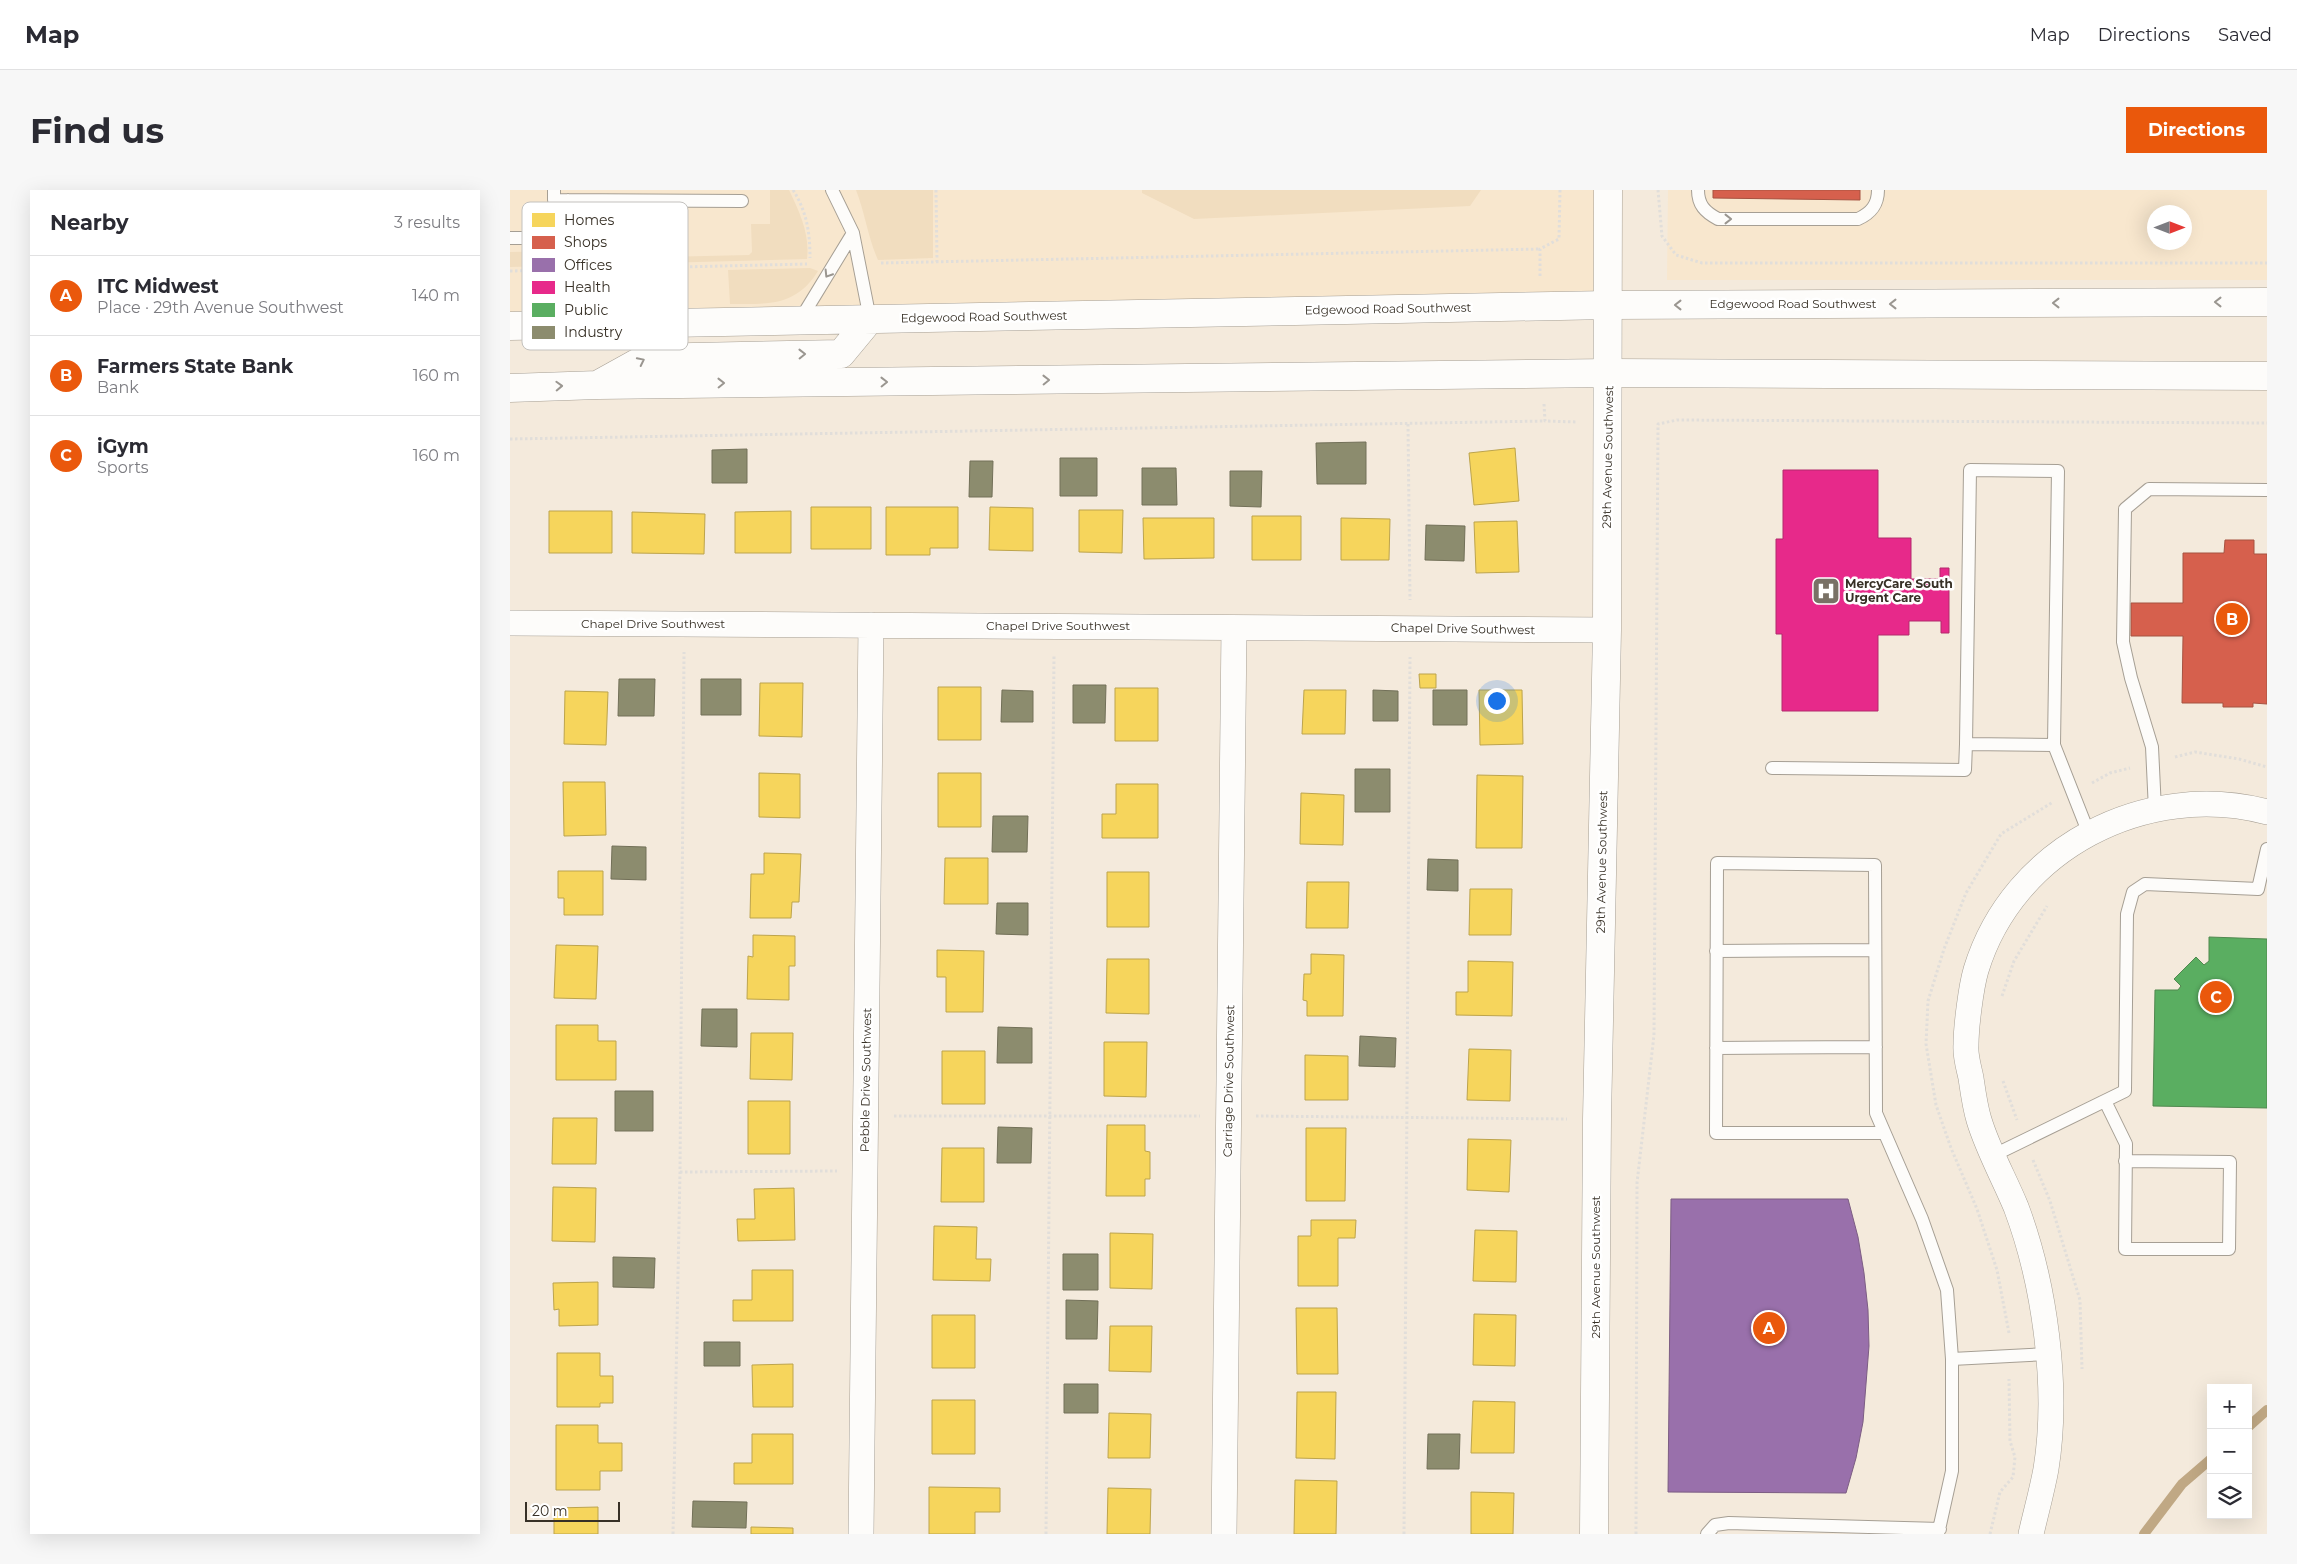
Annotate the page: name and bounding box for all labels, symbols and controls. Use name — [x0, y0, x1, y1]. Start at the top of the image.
text: Map — [25, 20, 79, 49]
text: Map — [2030, 24, 2070, 46]
text: Directions — [2098, 24, 2190, 46]
text: Saved — [2218, 24, 2272, 46]
button: Directions — [2126, 107, 2267, 153]
text: Find us — [30, 109, 164, 152]
legend — [522, 202, 688, 350]
north arrow — [2147, 205, 2192, 250]
text: Nearby — [50, 210, 129, 235]
text: Homes — [564, 211, 614, 229]
text: 3 results — [394, 213, 460, 232]
one-way arrow — [1725, 214, 1733, 224]
text: Shops — [564, 233, 607, 251]
text: Offices — [564, 256, 612, 274]
one-way arrow — [825, 269, 834, 278]
text: ITC Midwest — [97, 275, 219, 298]
text: Health — [564, 278, 611, 296]
text: A — [60, 286, 72, 305]
text: 140 m — [412, 286, 460, 305]
street label: Edgewood Road Southwest — [1710, 296, 1877, 311]
one-way arrow — [2214, 297, 2222, 307]
text: Place · 29th Avenue Southwest — [97, 298, 344, 317]
one-way arrow — [2052, 298, 2060, 308]
one-way arrow — [1889, 299, 1897, 309]
street label: Edgewood Road Southwest — [1304, 300, 1472, 317]
one-way arrow — [1674, 300, 1682, 310]
text: Public — [564, 301, 608, 319]
street label: Edgewood Road Southwest — [900, 308, 1068, 325]
text: Industry — [564, 323, 623, 341]
one-way arrow — [798, 349, 806, 360]
text: Farmers State Bank — [97, 355, 293, 378]
one-way arrow — [635, 358, 644, 368]
text: B — [60, 366, 72, 385]
text: 160 m — [413, 366, 460, 385]
one-way arrow — [1042, 375, 1050, 385]
one-way arrow — [880, 377, 888, 387]
text: Bank — [97, 378, 139, 397]
one-way arrow — [718, 378, 725, 388]
one-way arrow — [555, 381, 563, 391]
street label: 29th Avenue Southwest — [1599, 385, 1616, 529]
text: iGym — [97, 435, 149, 458]
text: C — [60, 446, 72, 465]
text: 160 m — [413, 446, 460, 465]
text: Sports — [97, 458, 149, 477]
hospital icon: MercyCare South Urgent Care — [1811, 576, 1841, 606]
place label: MercyCare South Urgent Care — [1845, 576, 1953, 605]
pin: B — [2216, 600, 2248, 638]
street label: Chapel Drive Southwest — [581, 616, 725, 631]
street label: Chapel Drive Southwest — [986, 618, 1130, 633]
street label: Chapel Drive Southwest — [1391, 620, 1535, 637]
your location — [1484, 688, 1510, 714]
street label: 29th Avenue Southwest — [1593, 790, 1610, 934]
pin: C — [2200, 978, 2232, 1016]
street label: Carriage Drive Southwest — [1220, 1004, 1237, 1157]
street label: Pebble Drive Southwest — [857, 1008, 874, 1152]
street label: 29th Avenue Southwest — [1588, 1195, 1603, 1338]
pin: A — [1753, 1309, 1785, 1347]
map controls — [2207, 1384, 2252, 1519]
button: + — [2207, 1384, 2252, 1429]
button: − — [2207, 1429, 2252, 1474]
button: layers — [2207, 1474, 2252, 1519]
scale bar — [525, 1499, 620, 1522]
text: 20 m — [532, 1502, 568, 1520]

